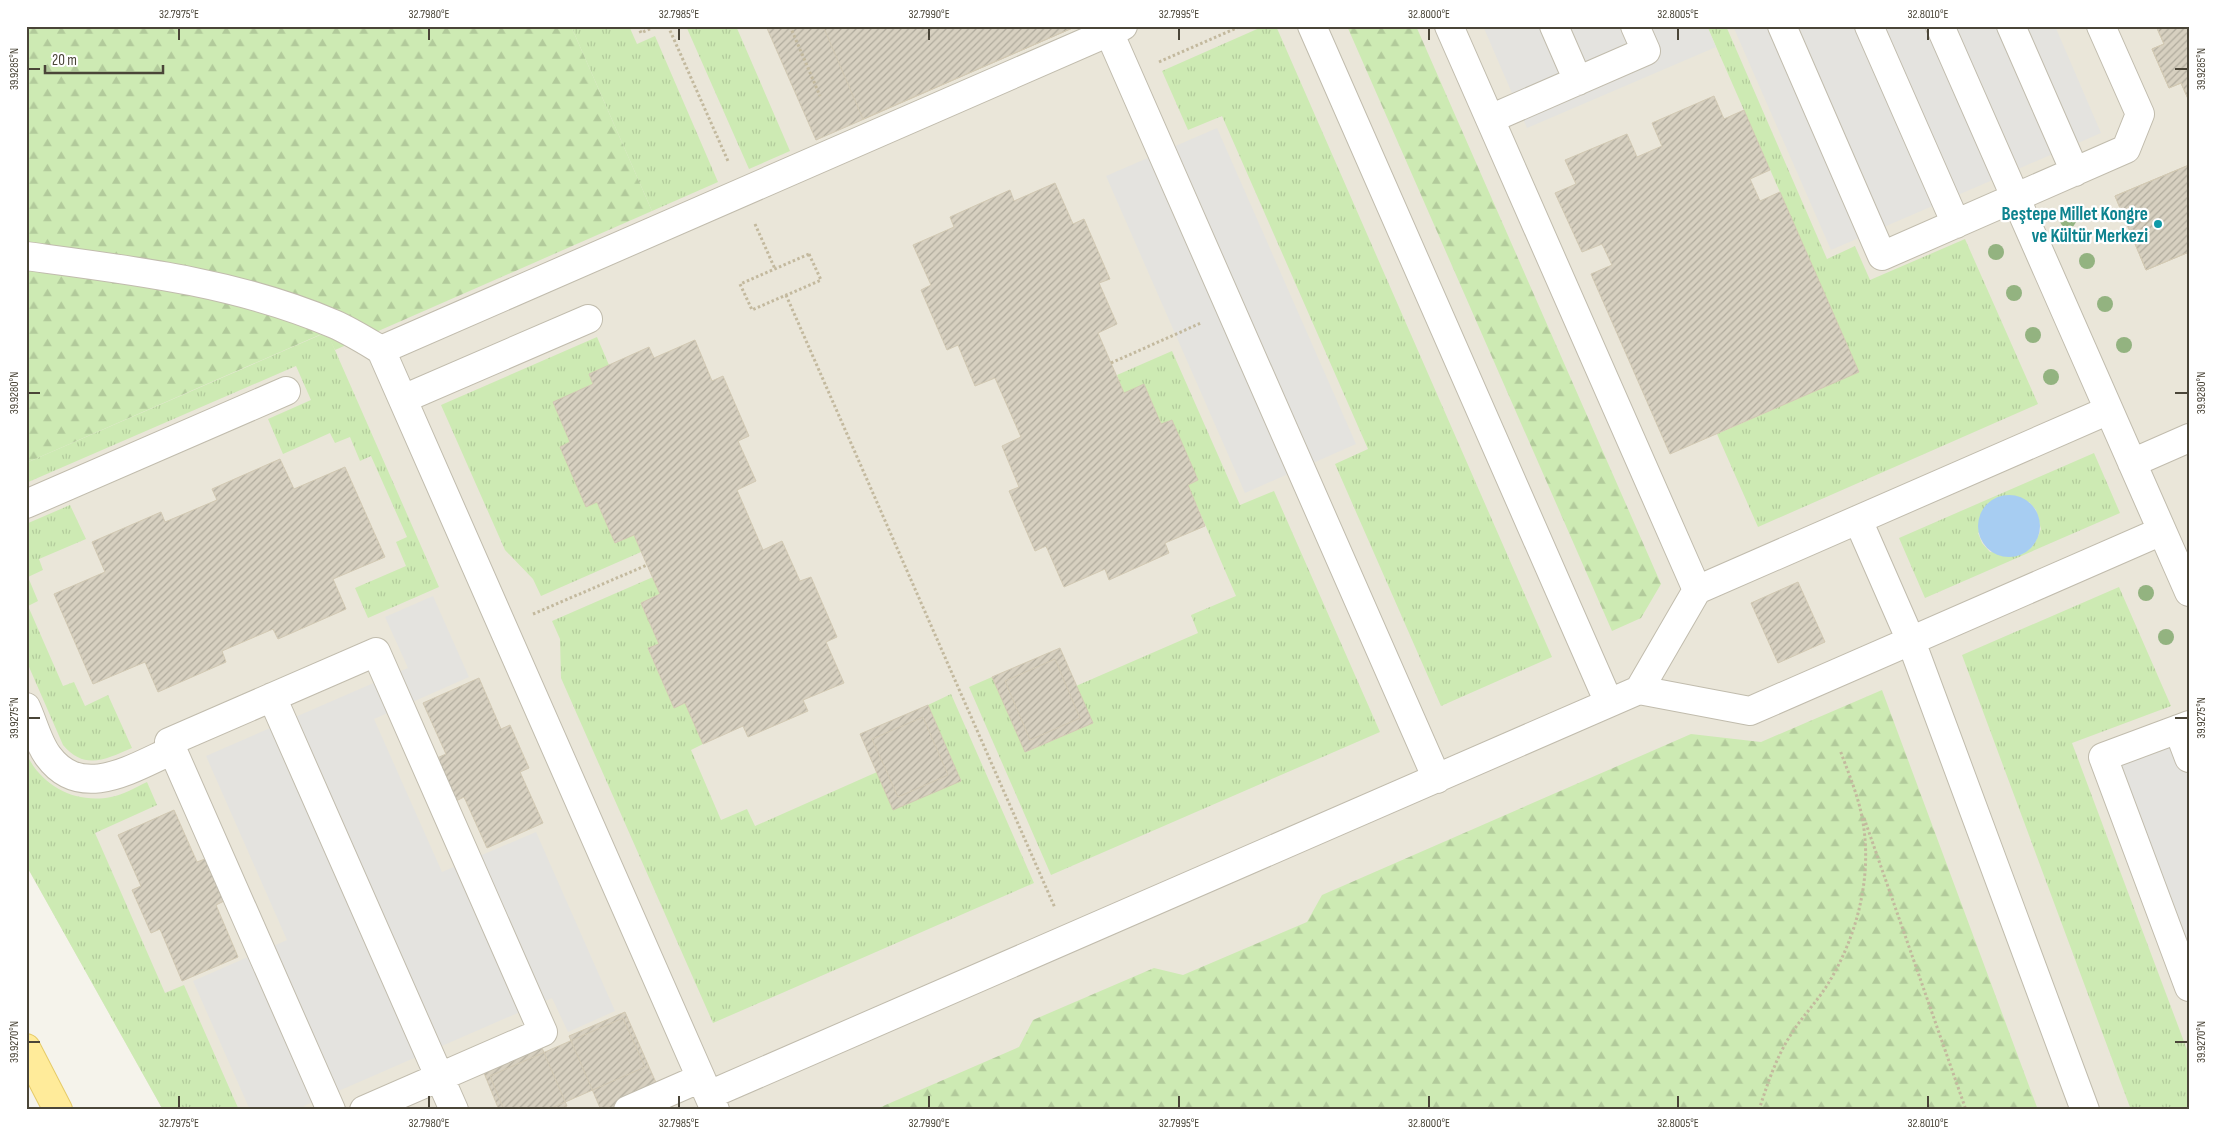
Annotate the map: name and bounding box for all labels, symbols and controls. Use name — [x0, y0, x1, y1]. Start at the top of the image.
text: 32.7975°E — [159, 7, 199, 22]
text: 32.7980°E — [408, 7, 450, 22]
text: 32.7985°E — [659, 7, 699, 22]
text: 32.7990°E — [908, 7, 950, 22]
text: 32.7995°E — [1159, 7, 1199, 22]
text: 32.8000°E — [1408, 7, 1450, 22]
text: 32.8005°E — [1657, 7, 1699, 22]
text: 32.8010°E — [1908, 7, 1948, 22]
scale bar — [45, 42, 162, 74]
text: 39.9285°N — [7, 48, 22, 90]
text: 39.9285°N — [2194, 48, 2209, 90]
text: 20 m — [52, 51, 77, 70]
place label: Beştepe Millet Kongre ve Kültür Merkezi — [2002, 203, 2148, 248]
marker: Beştepe Millet Kongre ve Kültür Merkezi — [2152, 218, 2164, 230]
text: 39.9280°N — [7, 372, 22, 414]
text: 39.9280°N — [2194, 372, 2209, 414]
text: 39.9275°N — [7, 697, 22, 739]
text: 39.9275°N — [2194, 697, 2209, 739]
text: 39.9270°N — [7, 1021, 22, 1063]
text: 39.9270°N — [2194, 1021, 2209, 1063]
text: 32.7975°E — [159, 1116, 199, 1131]
text: 32.7980°E — [408, 1116, 450, 1131]
text: 32.7985°E — [659, 1116, 699, 1131]
text: 32.7990°E — [908, 1116, 950, 1131]
text: 32.7995°E — [1159, 1116, 1199, 1131]
text: 32.8000°E — [1408, 1116, 1450, 1131]
text: 32.8005°E — [1657, 1116, 1699, 1131]
text: 32.8010°E — [1908, 1116, 1948, 1131]

